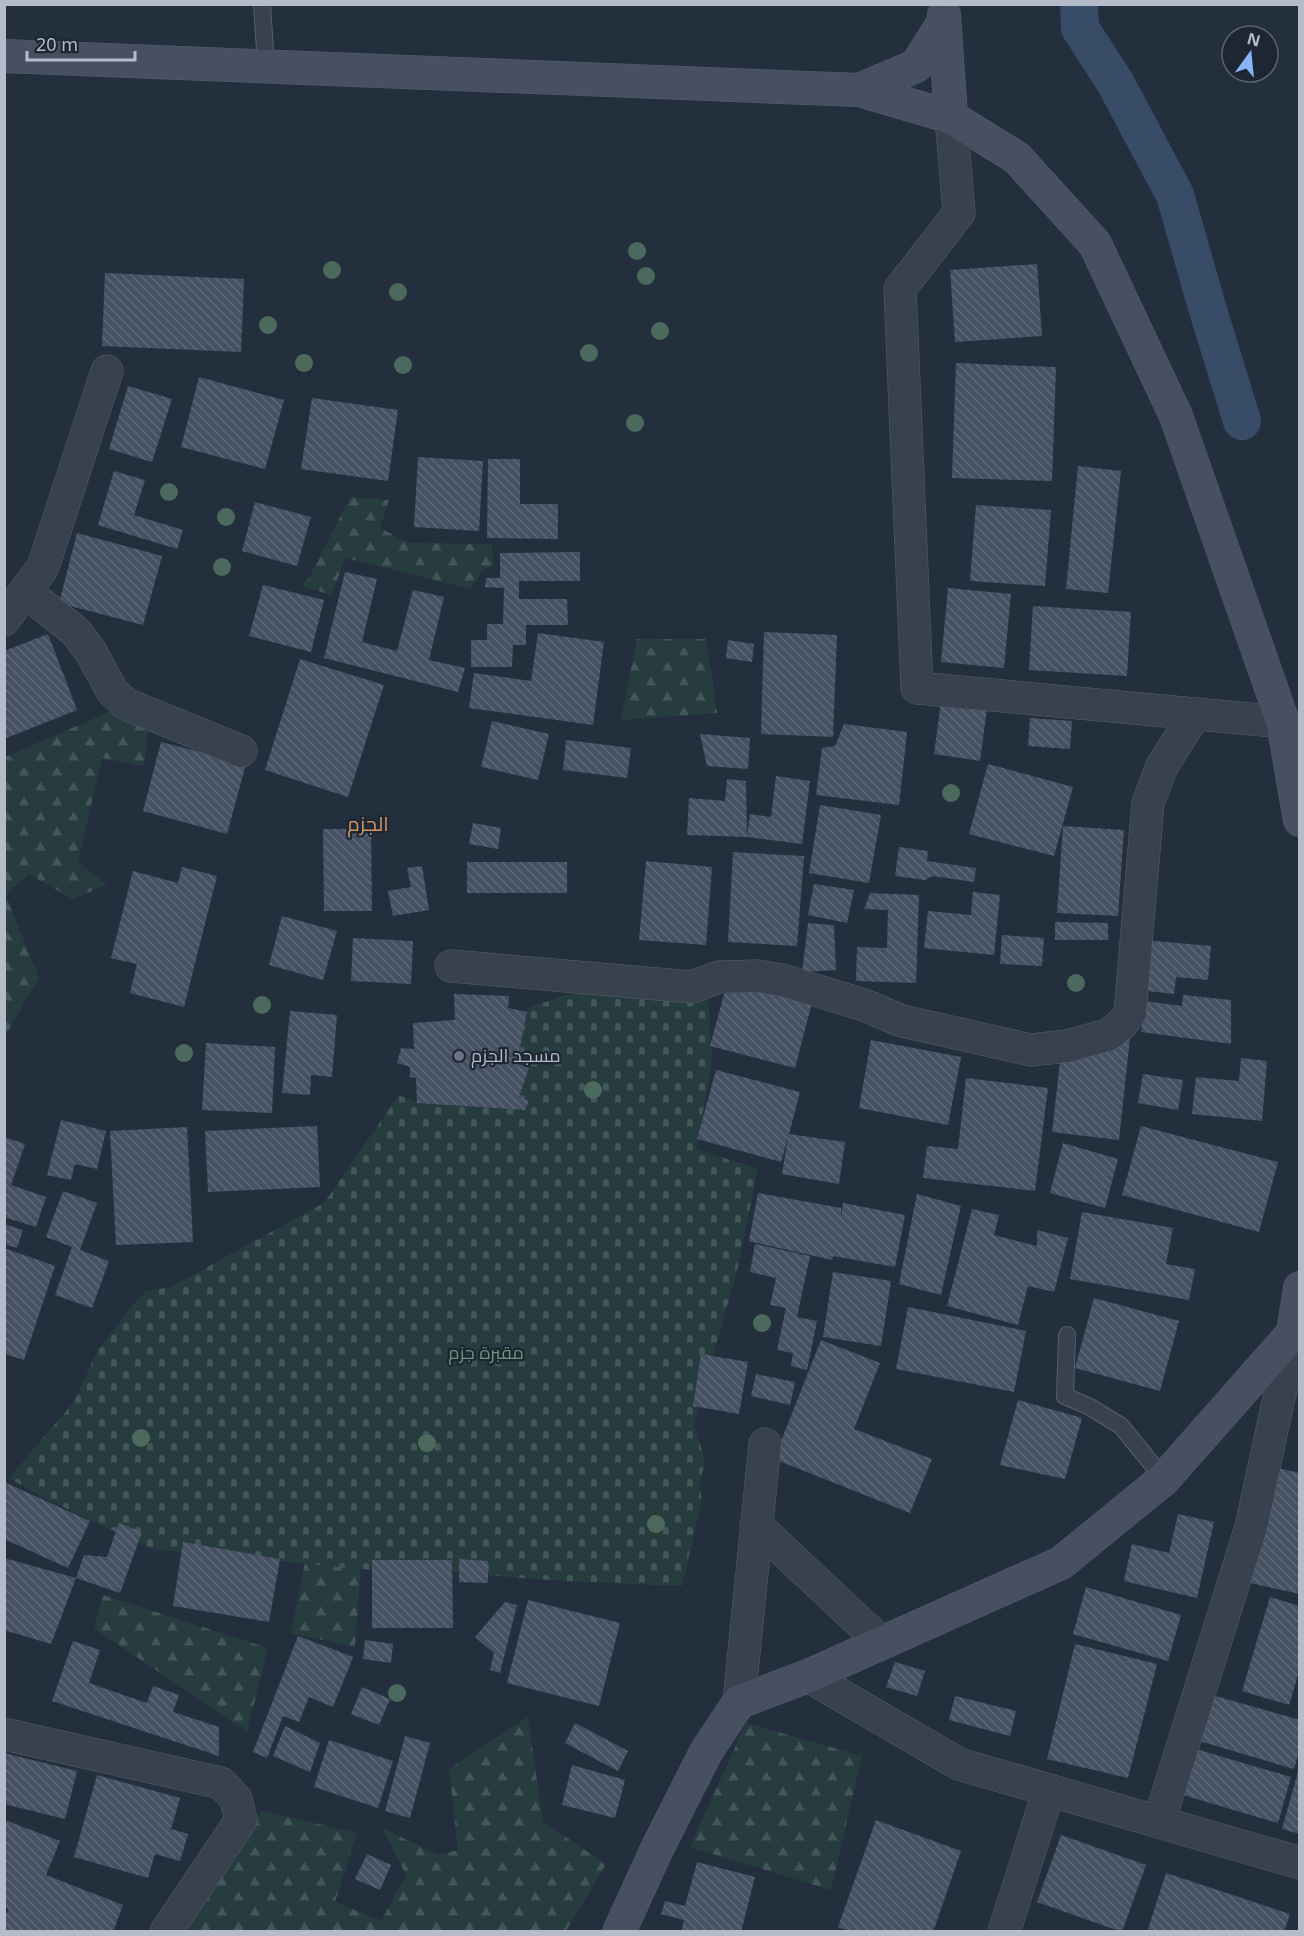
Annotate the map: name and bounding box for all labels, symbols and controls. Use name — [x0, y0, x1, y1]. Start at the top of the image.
scale bar — [27, 24, 135, 62]
north arrow — [1220, 24, 1280, 84]
text: N — [1245, 27, 1263, 52]
text: 20 m — [36, 32, 78, 56]
district label: الجزم — [347, 810, 389, 838]
place label: مسجد الجزم — [471, 1043, 561, 1068]
marker: مسجد الجزم — [452, 1049, 466, 1063]
park label: مقبرة جزم — [448, 1340, 524, 1365]

